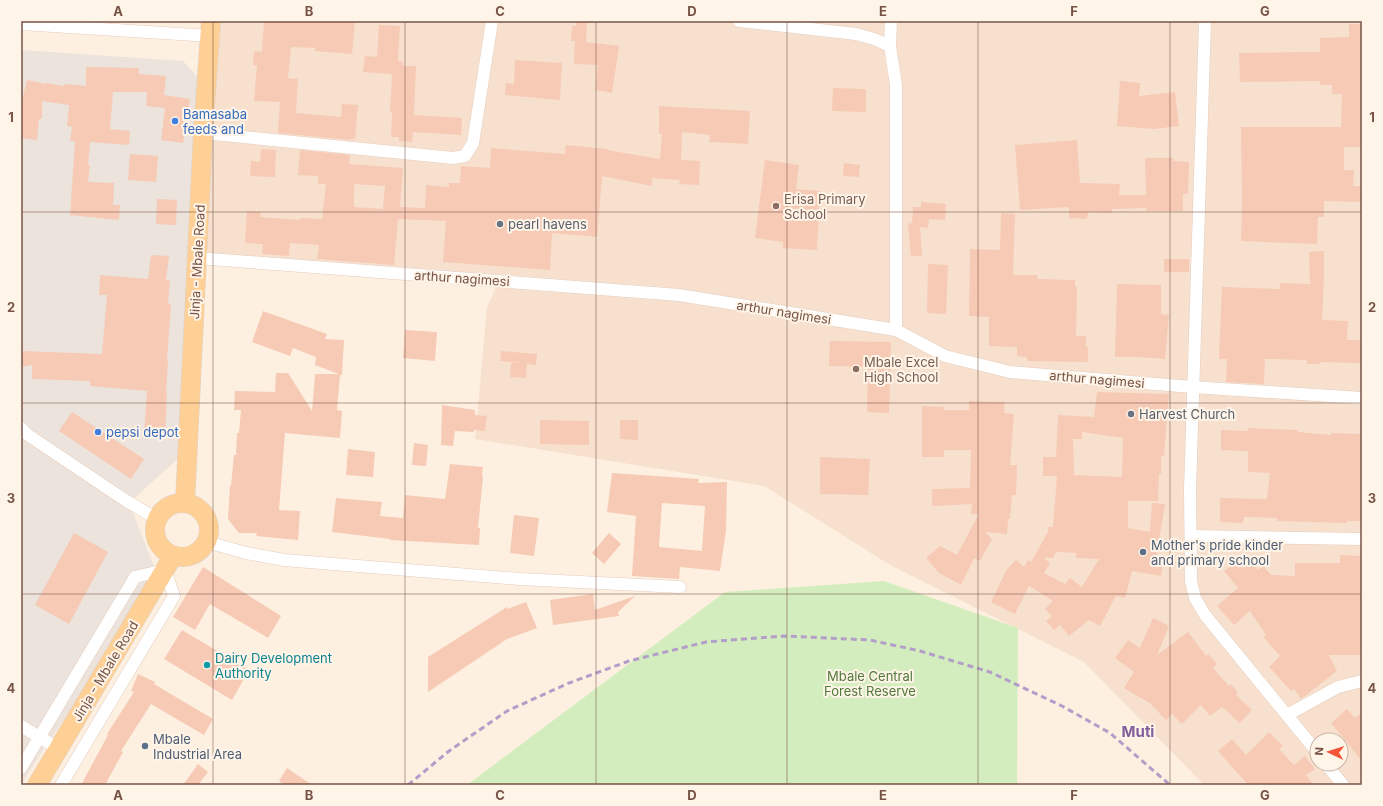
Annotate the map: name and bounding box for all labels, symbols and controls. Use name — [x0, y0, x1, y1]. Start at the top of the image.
text: A — [113, 3, 123, 19]
text: B — [305, 3, 314, 19]
text: C — [495, 3, 505, 19]
text: D — [687, 3, 697, 19]
text: E — [879, 3, 887, 19]
text: F — [1070, 3, 1078, 19]
text: G — [1260, 3, 1270, 19]
place label: Bamasaba feeds and — [183, 106, 247, 137]
text: 1 — [8, 109, 14, 125]
text: 1 — [1369, 109, 1375, 125]
marker: Bamasaba feeds and — [170, 116, 180, 126]
place label: Erisa Primary School — [784, 191, 866, 222]
marker: Erisa Primary School — [771, 201, 781, 211]
street label: Jinja - Mbale Road — [186, 204, 208, 320]
place label: pearl havens — [508, 216, 587, 232]
marker: pearl havens — [495, 219, 505, 229]
street label: arthur nagimesi — [414, 267, 510, 289]
street label: arthur nagimesi — [736, 297, 832, 327]
text: 2 — [7, 299, 15, 315]
text: 2 — [1368, 299, 1376, 315]
place label: Mbale Excel High School — [864, 354, 938, 385]
marker: Mbale Excel High School — [851, 364, 861, 374]
street label: arthur nagimesi — [1049, 367, 1145, 391]
place label: Harvest Church — [1139, 406, 1235, 422]
marker: Harvest Church — [1126, 409, 1136, 419]
place label: pepsi depot — [106, 424, 179, 440]
marker: pepsi depot — [93, 427, 103, 437]
text: 3 — [7, 490, 15, 506]
text: 3 — [1368, 490, 1376, 506]
place label: Mother's pride kinder and primary school — [1151, 537, 1283, 568]
marker: Mother's pride kinder and primary school — [1138, 547, 1148, 557]
street label: Jinja - Mbale Road — [69, 618, 141, 724]
place label: Dairy Development Authority — [215, 650, 332, 681]
marker: Dairy Development Authority — [202, 660, 212, 670]
park label: Mbale Central Forest Reserve — [824, 668, 916, 699]
text: 4 — [7, 680, 16, 696]
text: 4 — [1368, 680, 1377, 696]
district label: Muti — [1122, 722, 1154, 741]
place label: Mbale Industrial Area — [153, 731, 242, 762]
north arrow — [1309, 732, 1349, 772]
marker: Mbale Industrial Area — [140, 741, 150, 751]
text: N — [1312, 747, 1326, 756]
text: A — [113, 787, 123, 803]
text: B — [305, 787, 314, 803]
text: C — [495, 787, 505, 803]
text: D — [687, 787, 697, 803]
text: E — [879, 787, 887, 803]
text: F — [1070, 787, 1078, 803]
text: G — [1260, 787, 1270, 803]

